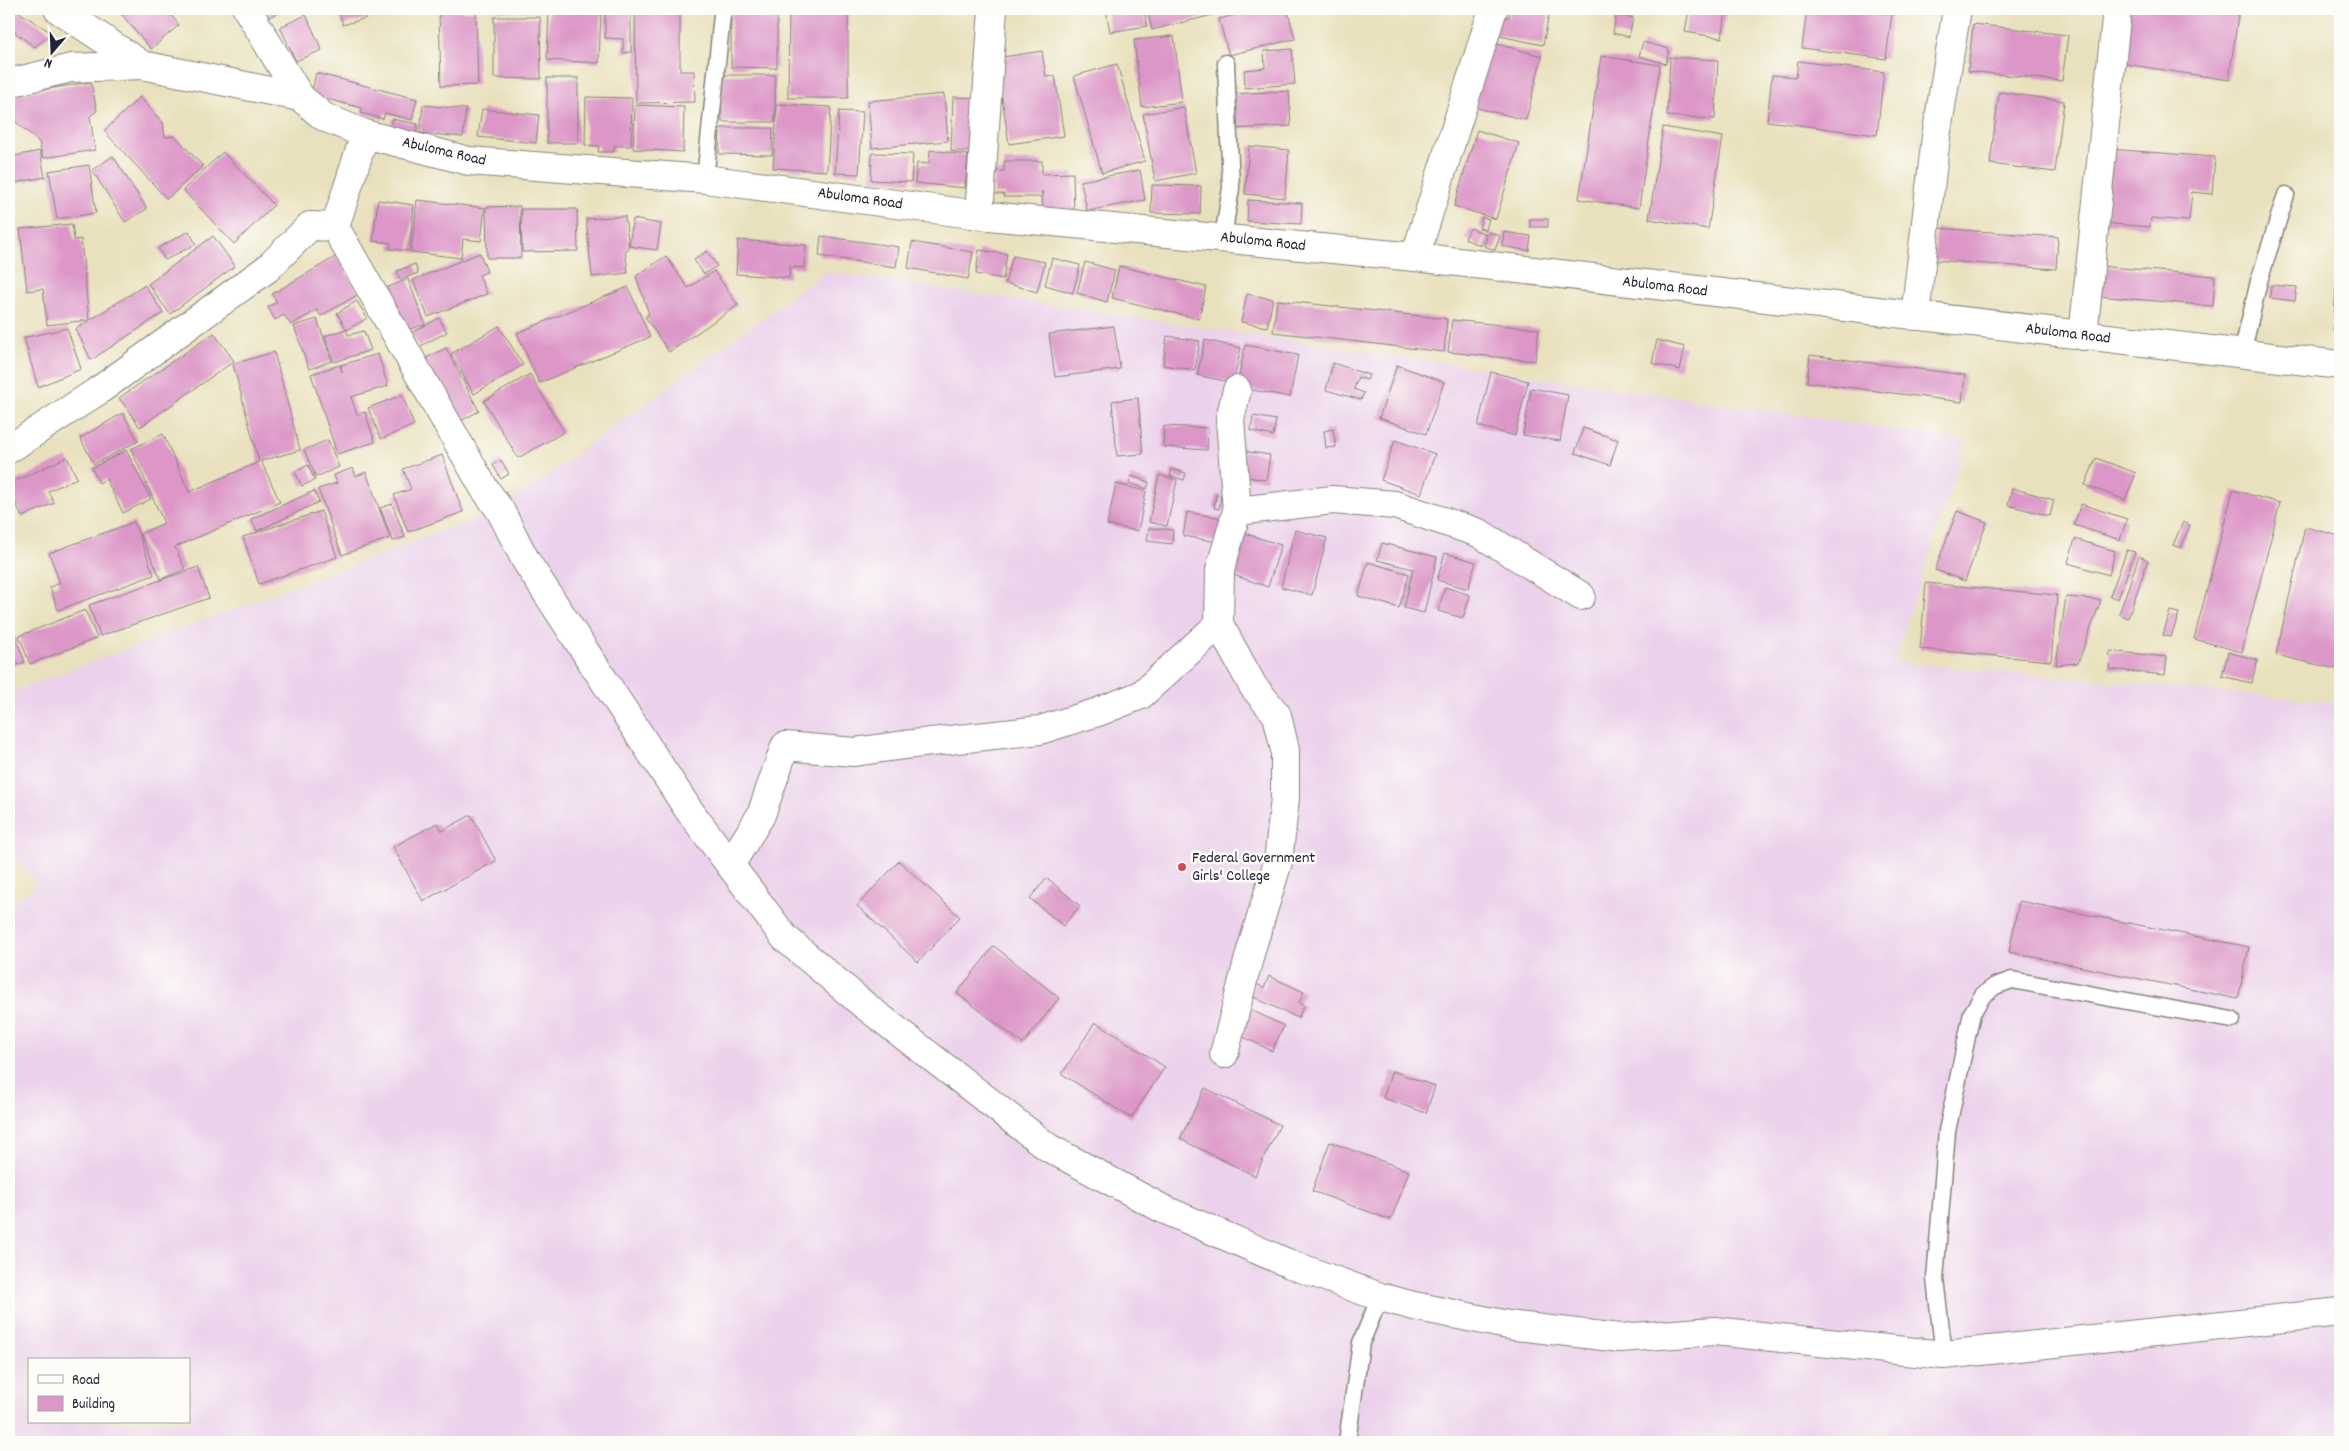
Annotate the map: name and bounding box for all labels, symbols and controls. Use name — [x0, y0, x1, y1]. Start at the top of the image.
north arrow — [28, 28, 78, 78]
text: N — [42, 52, 55, 73]
street label: Abuloma Road — [400, 131, 488, 173]
street label: Abuloma Road — [816, 182, 904, 216]
street label: Abuloma Road — [1219, 226, 1307, 258]
street label: Abuloma Road — [1621, 270, 1709, 304]
street label: Abuloma Road — [2024, 317, 2112, 351]
place label: Federal Government Girls' College — [1192, 847, 1315, 888]
marker: Federal Government Girls' College — [1176, 861, 1188, 873]
legend — [28, 1358, 190, 1424]
text: Road — [72, 1370, 100, 1392]
text: Building — [72, 1394, 115, 1416]

